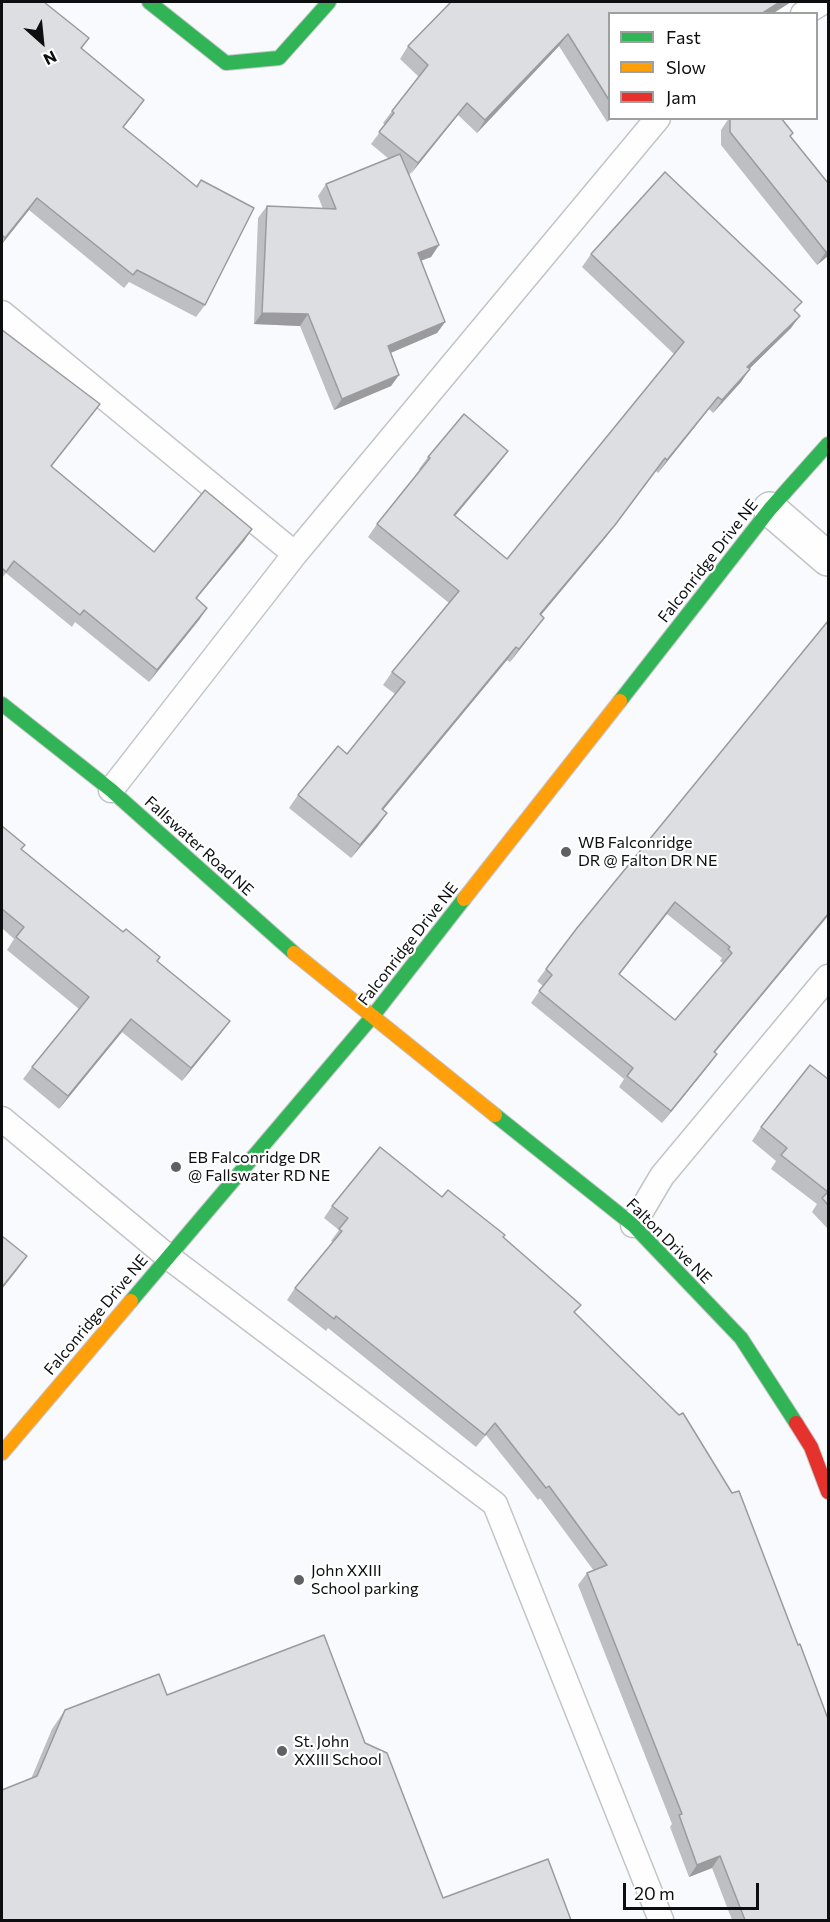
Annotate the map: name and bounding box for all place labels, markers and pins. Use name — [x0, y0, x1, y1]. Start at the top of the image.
place label: WB Falconridge DR @ Falton DR NE — [578, 833, 717, 871]
marker: WB Falconridge DR @ Falton DR NE — [559, 845, 573, 859]
place label: EB Falconridge DR @ Fallswater RD NE — [188, 1148, 330, 1186]
marker: EB Falconridge DR @ Fallswater RD NE — [169, 1160, 183, 1174]
place label: John XXIII School parking — [311, 1561, 419, 1599]
marker: John XXIII School parking — [292, 1573, 306, 1587]
place label: St. John XXIII School — [294, 1732, 382, 1770]
marker: St. John XXIII School — [275, 1744, 289, 1758]

